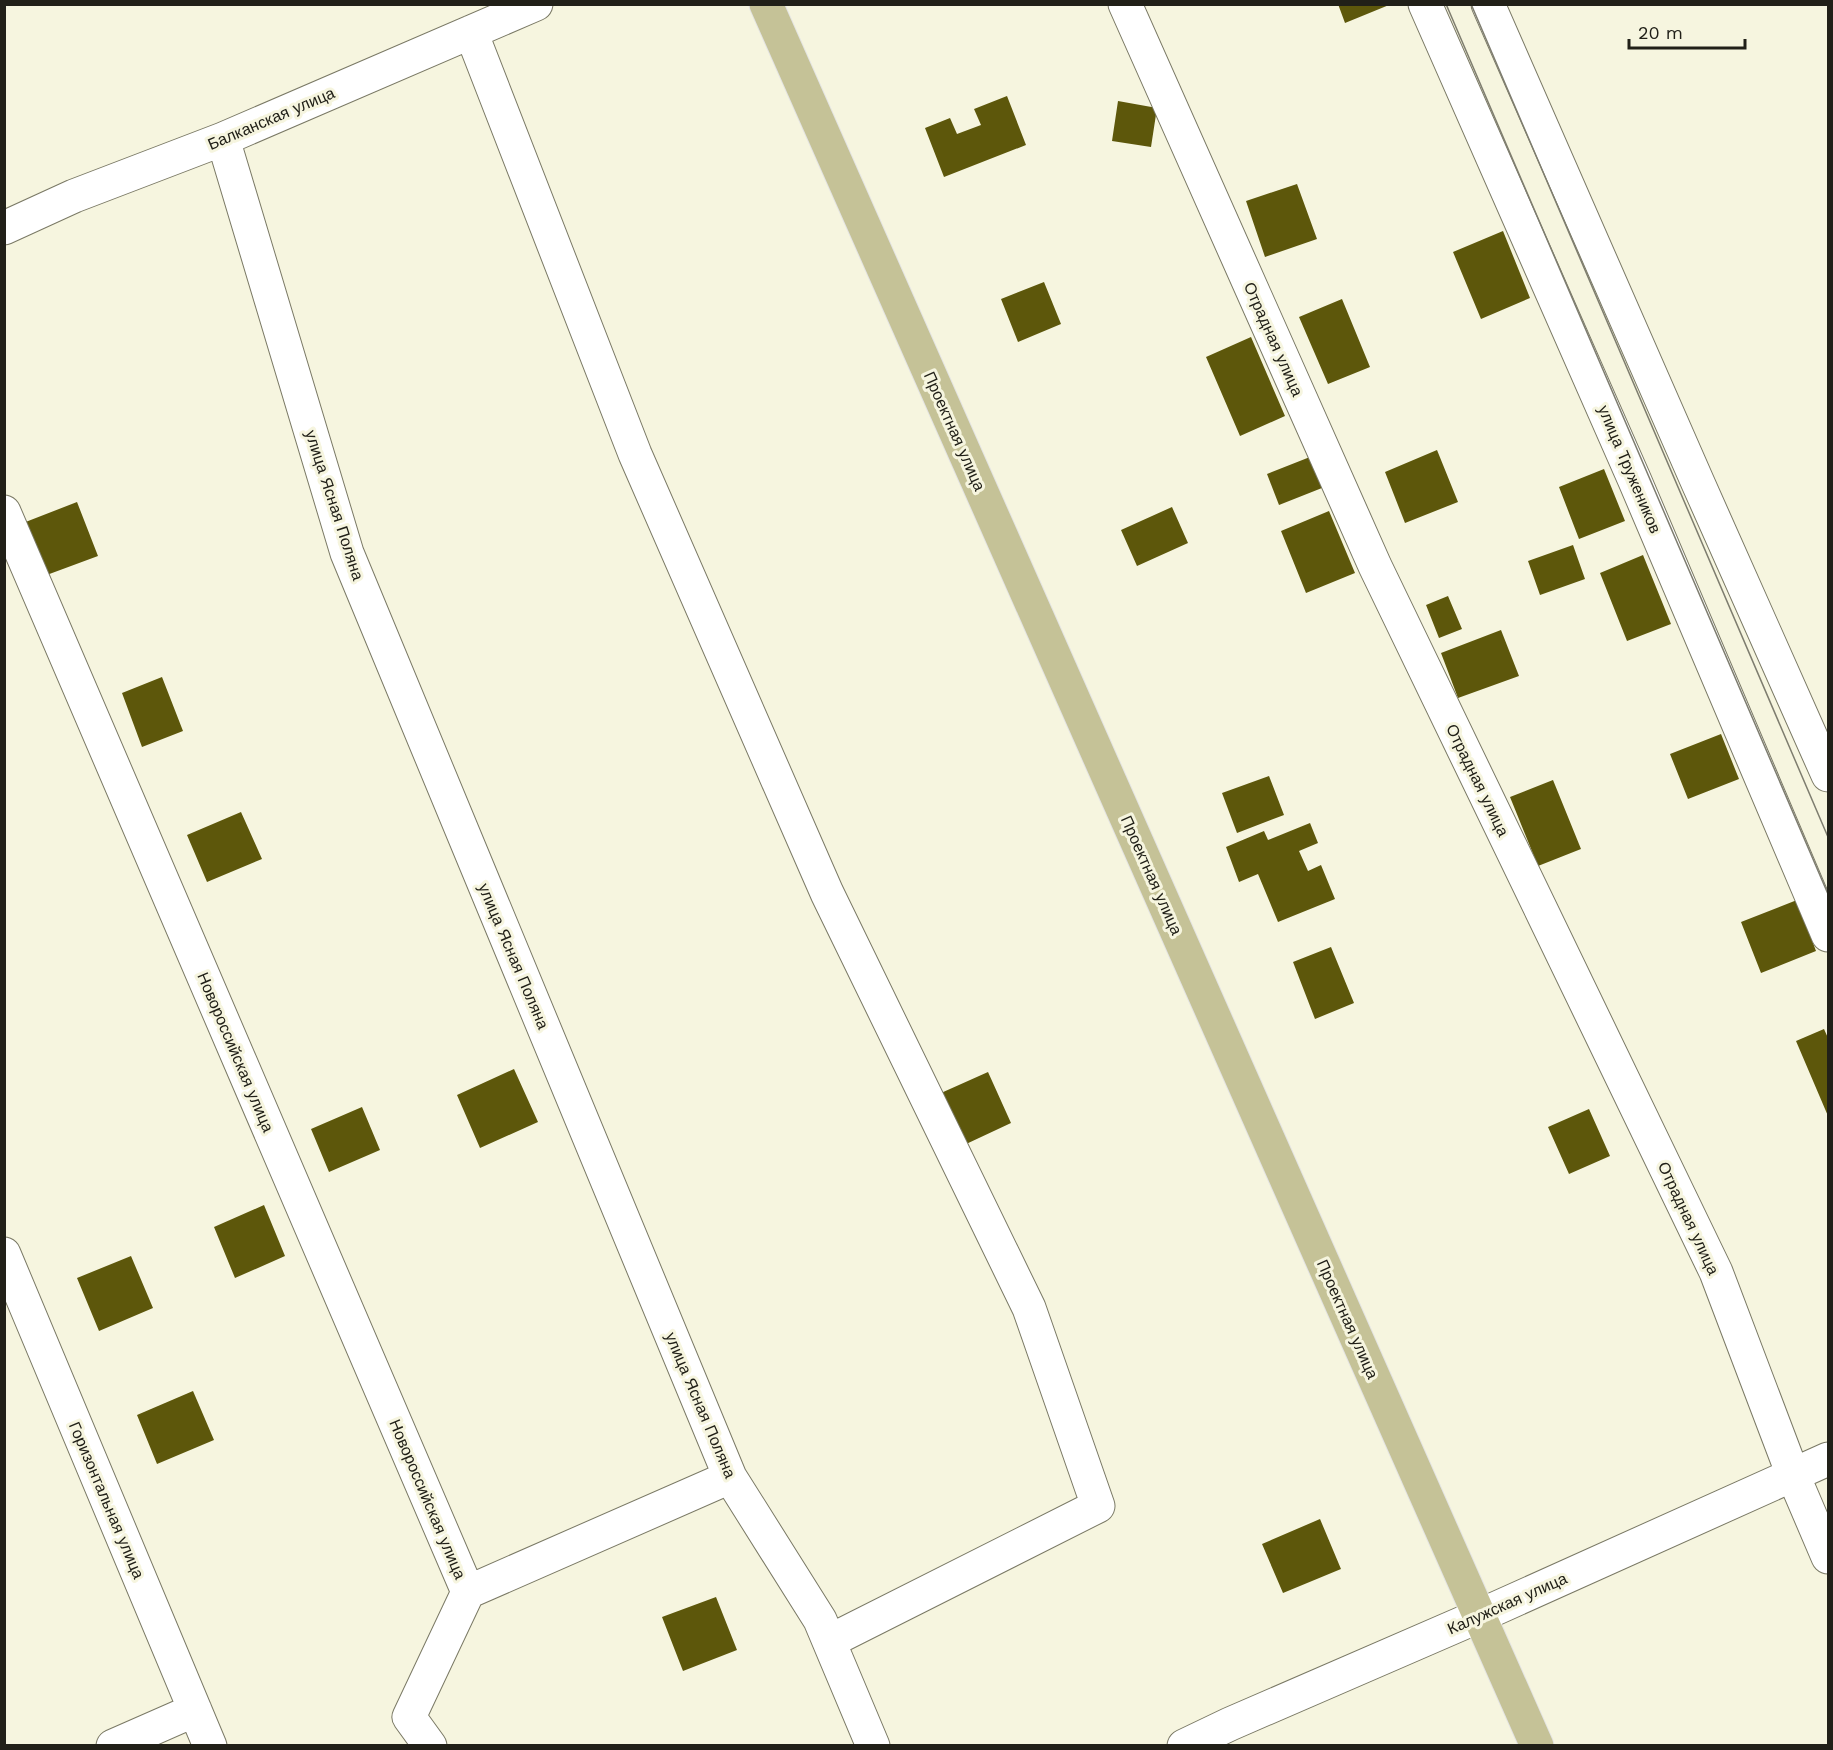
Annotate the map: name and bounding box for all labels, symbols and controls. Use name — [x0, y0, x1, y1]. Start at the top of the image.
scale bar — [1629, 12, 1744, 50]
text: 20 m — [1638, 22, 1683, 43]
street label: Балканская улица — [205, 83, 338, 154]
street label: Отрадная улица — [1240, 279, 1307, 399]
street label: Проектная улица — [920, 369, 989, 494]
street label: улица Тружеников — [1594, 402, 1665, 536]
street label: улица Ясная Поляна — [301, 428, 368, 583]
street label: Отрадная улица — [1442, 721, 1513, 840]
street label: Проектная улица — [1117, 813, 1186, 938]
street label: улица Ясная Поляна — [474, 880, 553, 1032]
street label: Новороссийская улица — [193, 969, 278, 1135]
street label: Отрадная улица — [1654, 1159, 1723, 1278]
street label: Проектная улица — [1313, 1257, 1382, 1382]
street label: улица Ясная Поляна — [661, 1329, 740, 1481]
street label: Новороссийская улица — [385, 1416, 470, 1582]
street label: Горизонтальная улица — [65, 1419, 148, 1582]
street label: Калужская улица — [1445, 1569, 1570, 1638]

